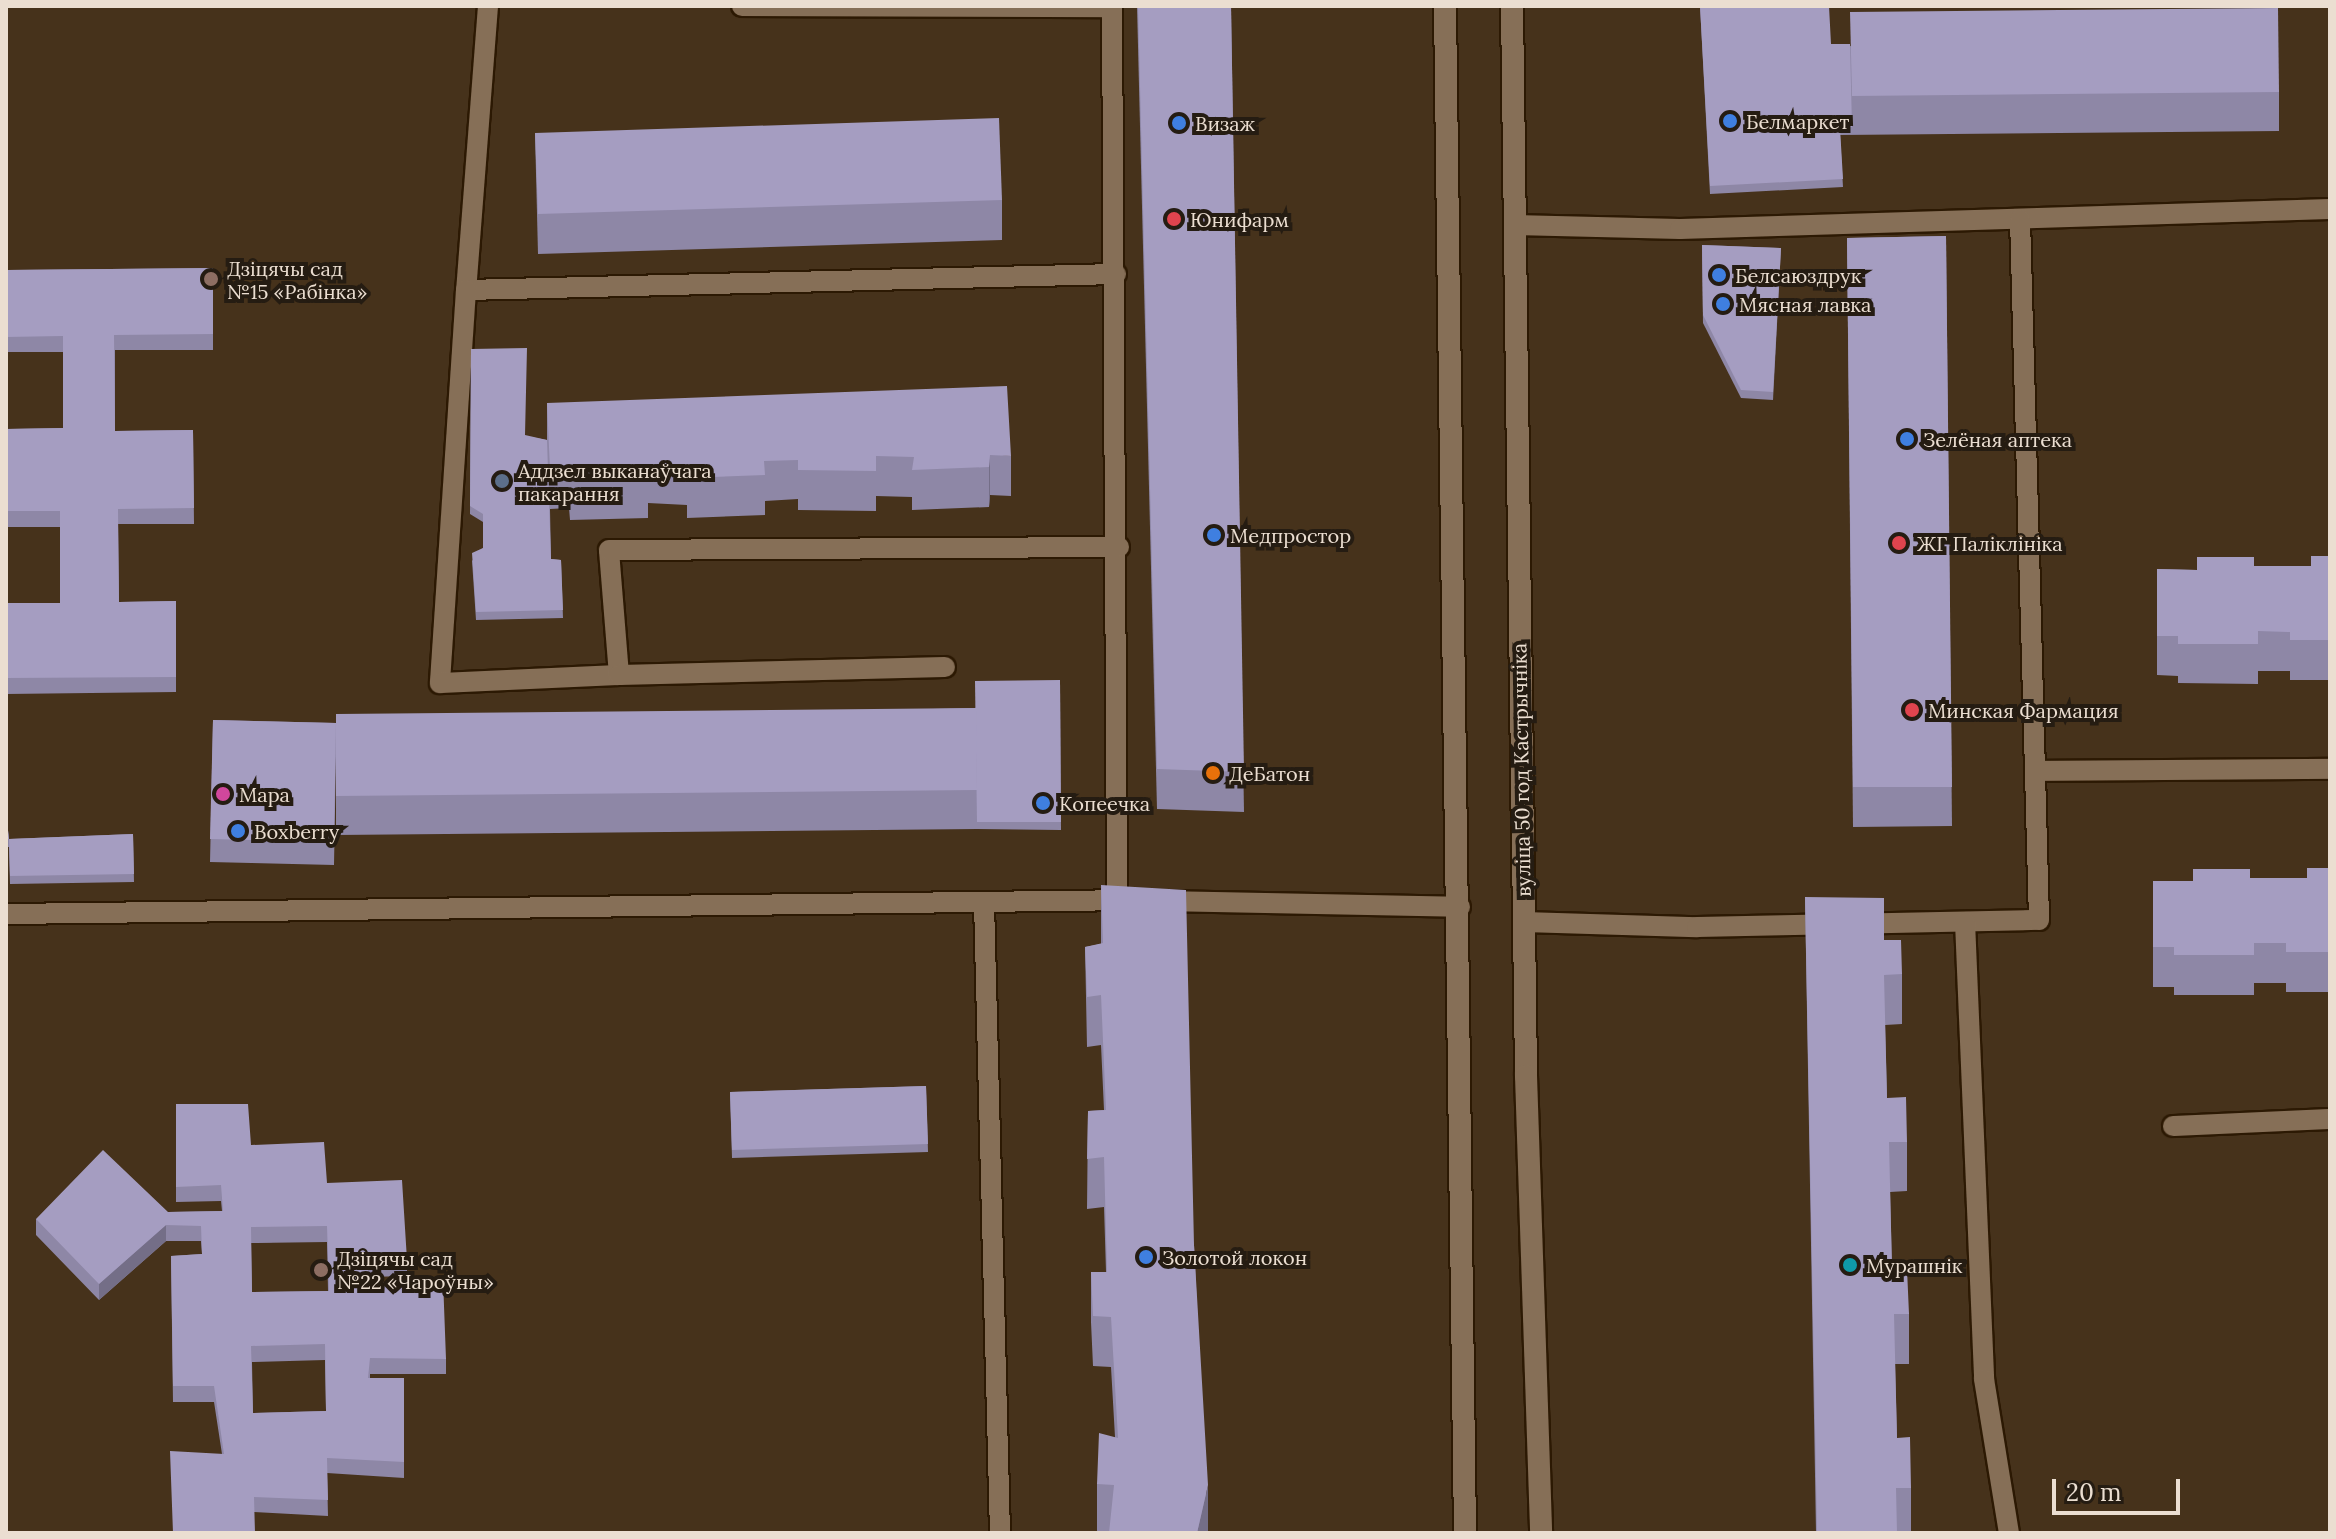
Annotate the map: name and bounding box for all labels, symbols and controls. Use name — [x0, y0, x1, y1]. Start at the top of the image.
place label: Белмаркет — [1746, 109, 1849, 133]
place label: Визаж — [1195, 111, 1255, 135]
marker: Белмаркет — [1721, 112, 1739, 130]
marker: Визаж — [1170, 114, 1188, 132]
place label: Юнифарм — [1190, 207, 1289, 231]
marker: Юнифарм — [1165, 210, 1183, 228]
place label: Дзіцячы сад №15 «Рабінка» — [227, 256, 367, 303]
place label: Белсаюздрук — [1735, 263, 1861, 287]
marker: Белсаюздрук — [1710, 266, 1728, 284]
marker: Дзіцячы сад №15 «Рабінка» — [202, 270, 220, 288]
place label: Мясная лавка — [1739, 292, 1871, 316]
marker: Мясная лавка — [1714, 295, 1732, 313]
place label: Зелёная аптека — [1923, 427, 2072, 451]
marker: Зелёная аптека — [1898, 430, 1916, 448]
place label: Аддзел выканаўчага пакарання — [518, 458, 711, 505]
marker: Аддзел выканаўчага пакарання — [493, 472, 511, 490]
place label: Медпростор — [1230, 523, 1351, 547]
marker: Медпростор — [1205, 526, 1223, 544]
place label: ЖГ Паліклініка — [1917, 531, 2063, 555]
marker: ЖГ Паліклініка — [1888, 532, 1910, 554]
street label: вуліца 50 год Кастрычніка — [1507, 643, 1535, 897]
place label: Минская Фармация — [1928, 698, 2119, 722]
marker: Минская Фармация — [1903, 701, 1921, 719]
place label: ДеБатон — [1229, 761, 1310, 785]
marker: ДеБатон — [1204, 764, 1222, 782]
place label: Мара — [239, 782, 290, 806]
marker: Мара — [214, 785, 232, 803]
place label: Копеечка — [1059, 791, 1150, 815]
marker: Копеечка — [1034, 794, 1052, 812]
place label: Boxberry — [254, 819, 339, 843]
marker: Boxberry — [229, 822, 247, 840]
place label: Золотой локон — [1162, 1245, 1307, 1269]
place label: Дзіцячы сад №22 «Чароўны» — [337, 1246, 494, 1293]
marker: Золотой локон — [1137, 1248, 1155, 1266]
place label: Мурашнік — [1866, 1253, 1963, 1277]
marker: Мурашнік — [1841, 1256, 1859, 1274]
marker: Дзіцячы сад №22 «Чароўны» — [312, 1261, 330, 1279]
scale bar — [2056, 1463, 2184, 1513]
text: 20 m — [2066, 1477, 2122, 1508]

